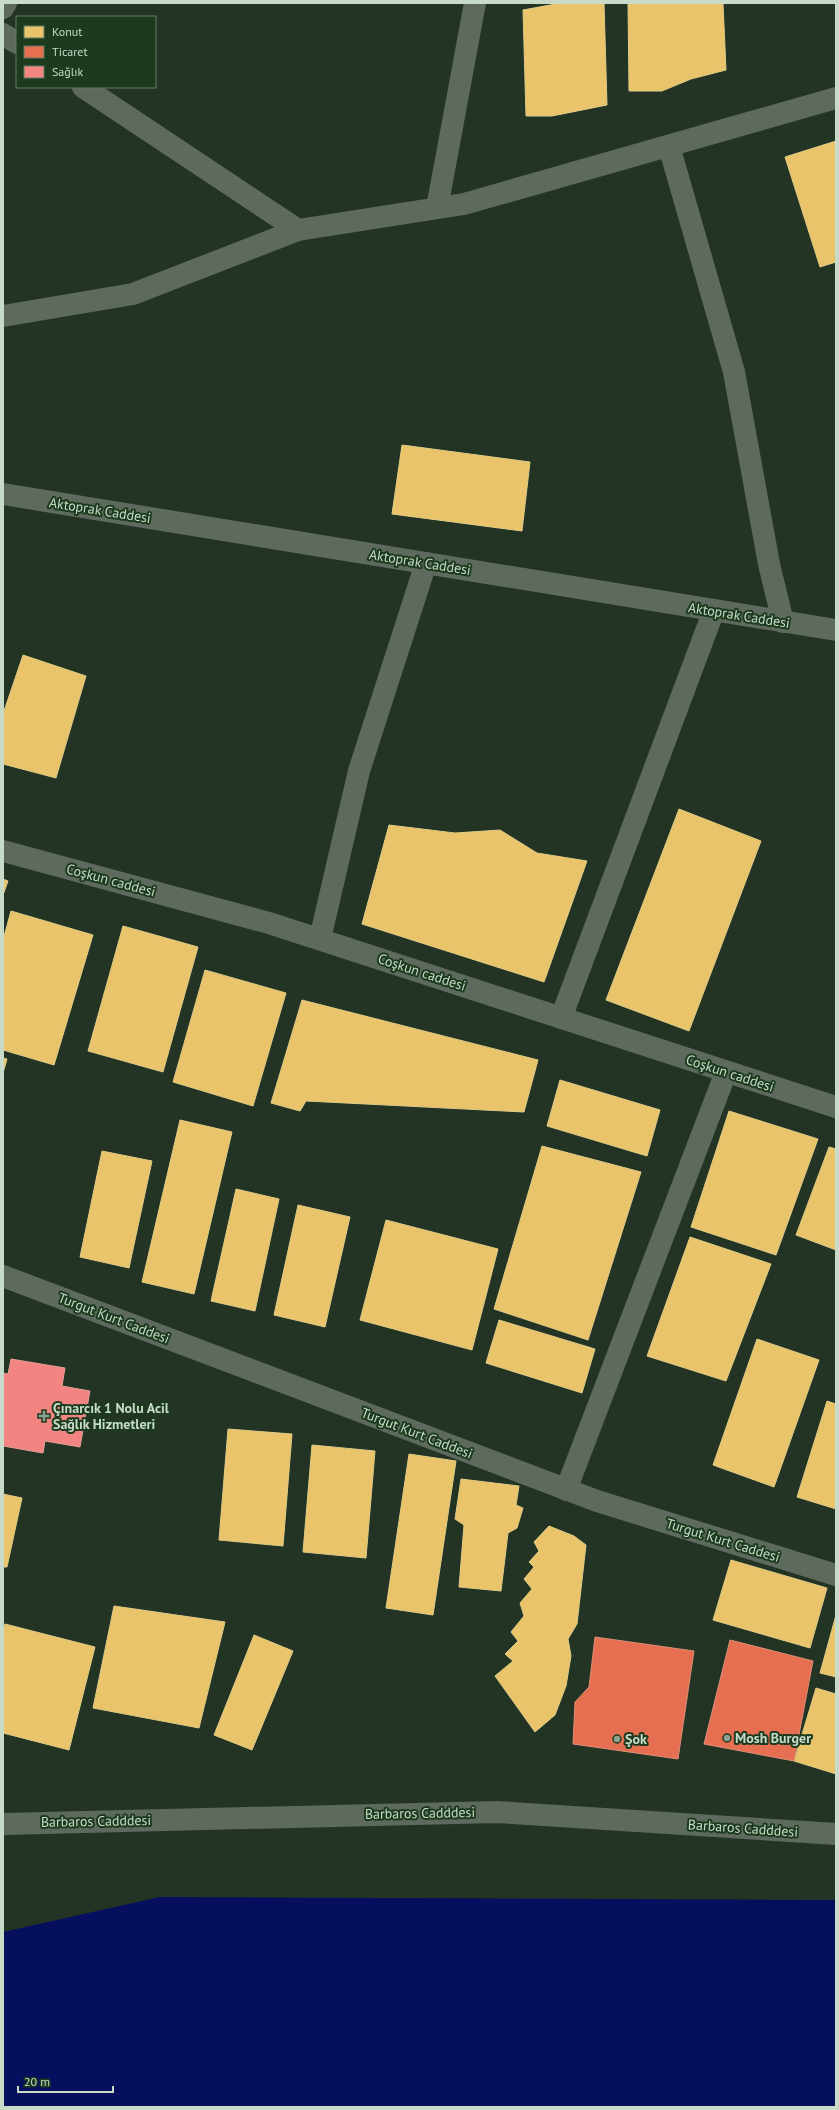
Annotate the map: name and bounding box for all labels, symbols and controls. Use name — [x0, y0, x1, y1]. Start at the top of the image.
legend — [16, 16, 156, 88]
text: Konut — [52, 24, 82, 39]
text: Ticaret — [52, 44, 87, 59]
text: Sağlık — [52, 64, 83, 79]
street label: Aktoprak Caddesi — [48, 493, 152, 527]
street label: Aktoprak Caddesi — [368, 545, 472, 579]
street label: Aktoprak Caddesi — [687, 598, 791, 632]
street label: Coşkun caddesi — [64, 859, 158, 901]
street label: Coşkun caddesi — [376, 949, 468, 995]
street label: Coşkun caddesi — [684, 1050, 776, 1096]
street label: Turgut Kurt Caddesi — [56, 1288, 172, 1348]
place label: Çınarcık 1 Nolu Acil Sağlık Hizmetleri — [53, 1399, 170, 1433]
street label: Turgut Kurt Caddesi — [359, 1403, 475, 1463]
marker: Çınarcık 1 Nolu Acil Sağlık Hizmetleri — [38, 1410, 50, 1422]
street label: Turgut Kurt Caddesi — [664, 1514, 782, 1566]
place label: Mosh Burger — [735, 1729, 811, 1747]
place label: Şok — [625, 1730, 647, 1748]
marker: Mosh Burger — [722, 1733, 732, 1743]
marker: Şok — [612, 1734, 622, 1744]
street label: Barbaros Cadddesi — [365, 1803, 475, 1823]
street label: Barbaros Cadddesi — [41, 1811, 151, 1831]
street label: Barbaros Cadddesi — [687, 1815, 799, 1841]
scale bar — [18, 2068, 113, 2094]
text: 20 m — [24, 2074, 50, 2089]

